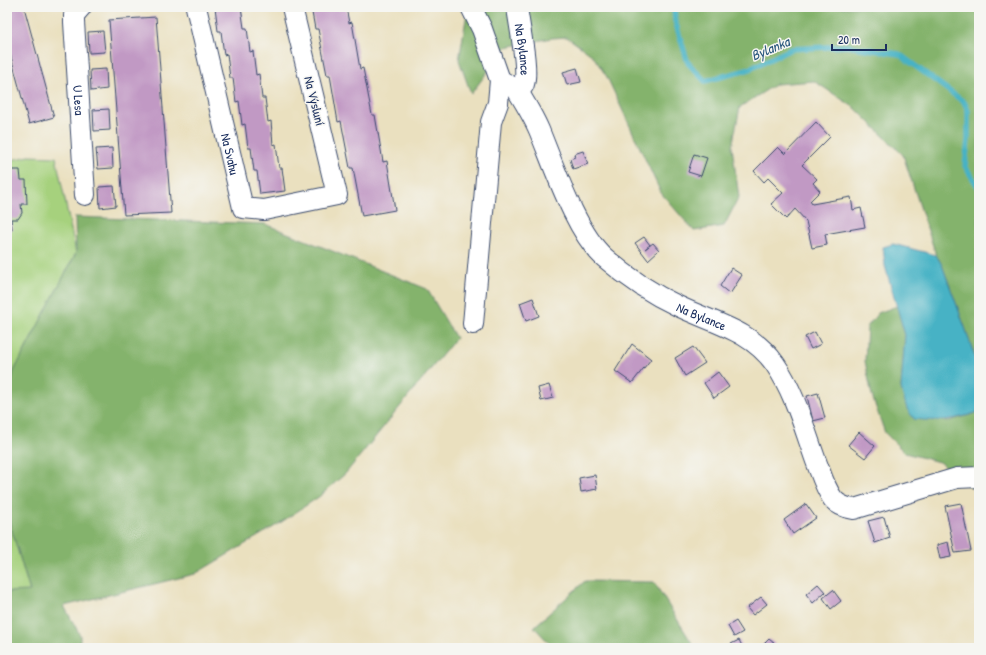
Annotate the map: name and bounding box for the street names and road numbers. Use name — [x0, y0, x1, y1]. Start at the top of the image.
street label: Na Bylance — [511, 22, 534, 76]
street label: Na Výsluní — [300, 74, 330, 128]
street label: U Lesa — [69, 85, 89, 116]
street label: Na Svahu — [217, 132, 244, 177]
street label: Na Bylance — [674, 298, 729, 334]

